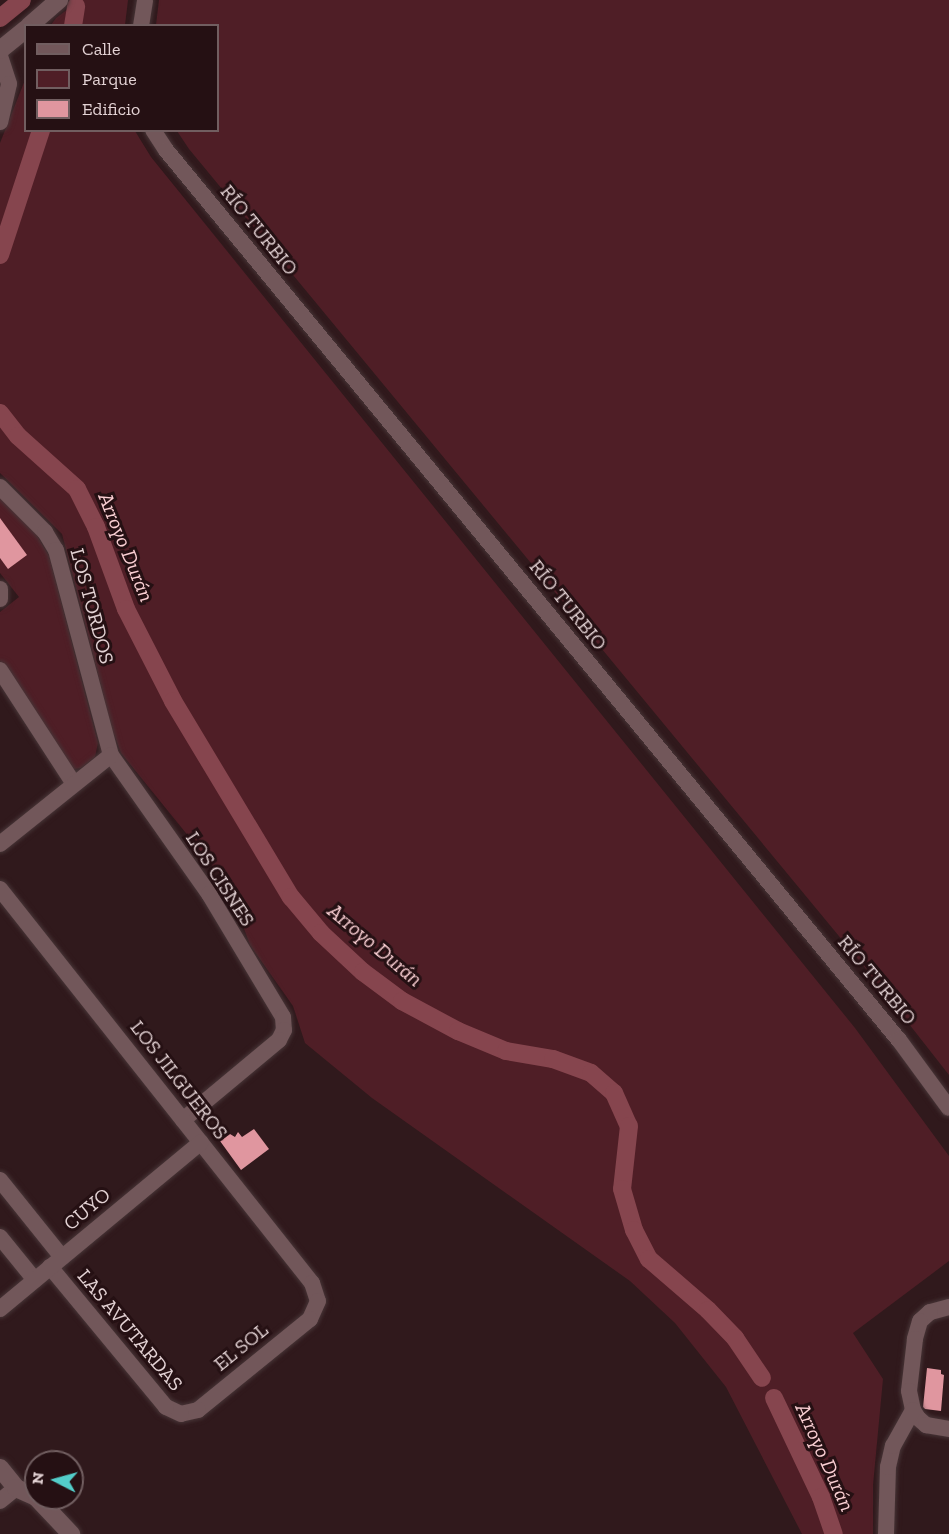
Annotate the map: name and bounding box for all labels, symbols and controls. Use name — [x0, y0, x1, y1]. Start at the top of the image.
legend — [24, 24, 219, 132]
text: Calle — [82, 38, 120, 60]
text: Parque — [82, 68, 137, 90]
text: Edificio — [82, 98, 140, 120]
street label: RÍO TURBIO — [215, 180, 303, 280]
water label: Arroyo Durán — [93, 489, 159, 605]
street label: LOS TORDOS — [65, 545, 119, 667]
street label: RÍO TURBIO — [524, 555, 612, 655]
street label: LOS CISNES — [181, 827, 259, 931]
water label: Arroyo Durán — [323, 898, 427, 992]
street label: RÍO TURBIO — [833, 930, 921, 1030]
street label: LOS JILGUEROS — [125, 1016, 233, 1144]
street label: CUYO — [59, 1183, 115, 1235]
street label: LAS AVUTARDAS — [72, 1264, 188, 1396]
street label: EL SOL — [209, 1318, 273, 1376]
water label: Arroyo Durán — [790, 1399, 860, 1515]
north arrow — [24, 1450, 84, 1510]
text: N — [28, 1471, 48, 1485]

